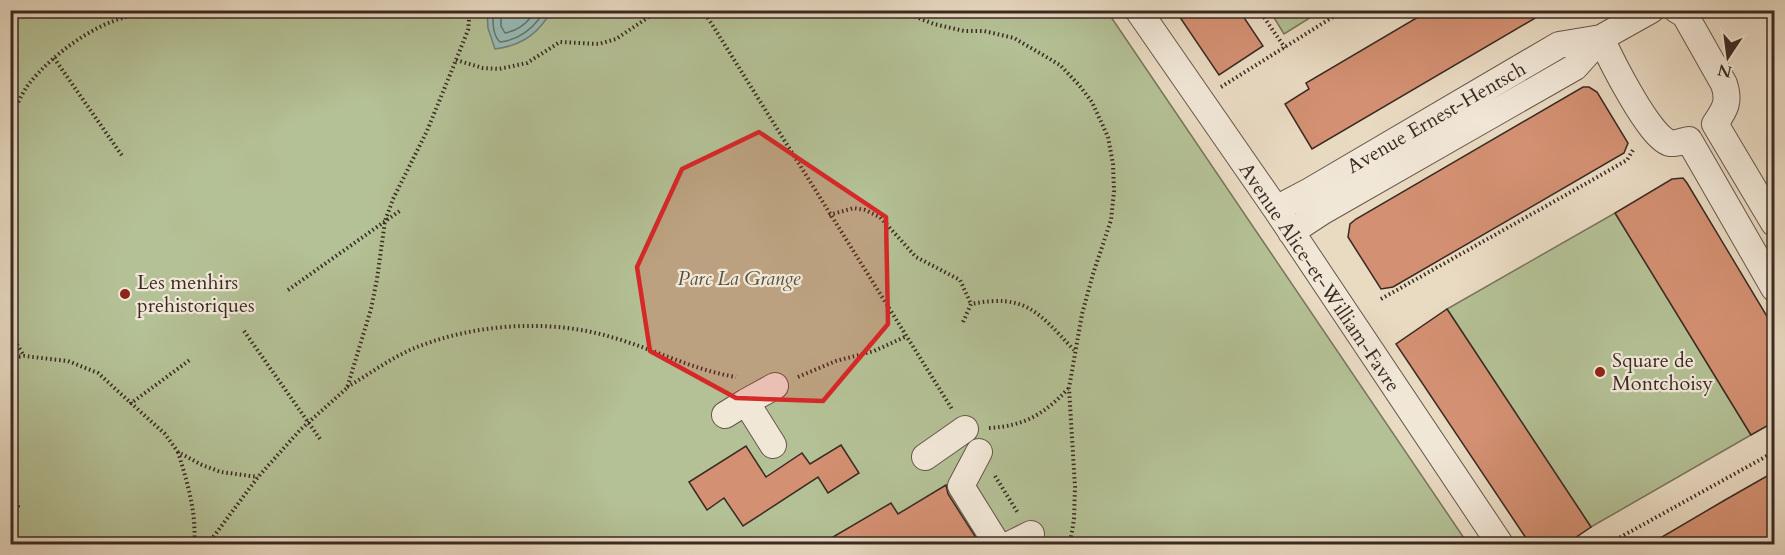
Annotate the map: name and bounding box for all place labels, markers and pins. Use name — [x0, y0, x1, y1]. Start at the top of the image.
place label: Les menhirs prehistoriques — [137, 269, 255, 319]
marker: Les menhirs prehistoriques — [118, 287, 132, 301]
place label: Square de Montchoisy — [1612, 347, 1714, 397]
marker: Square de Montchoisy — [1593, 365, 1607, 379]

